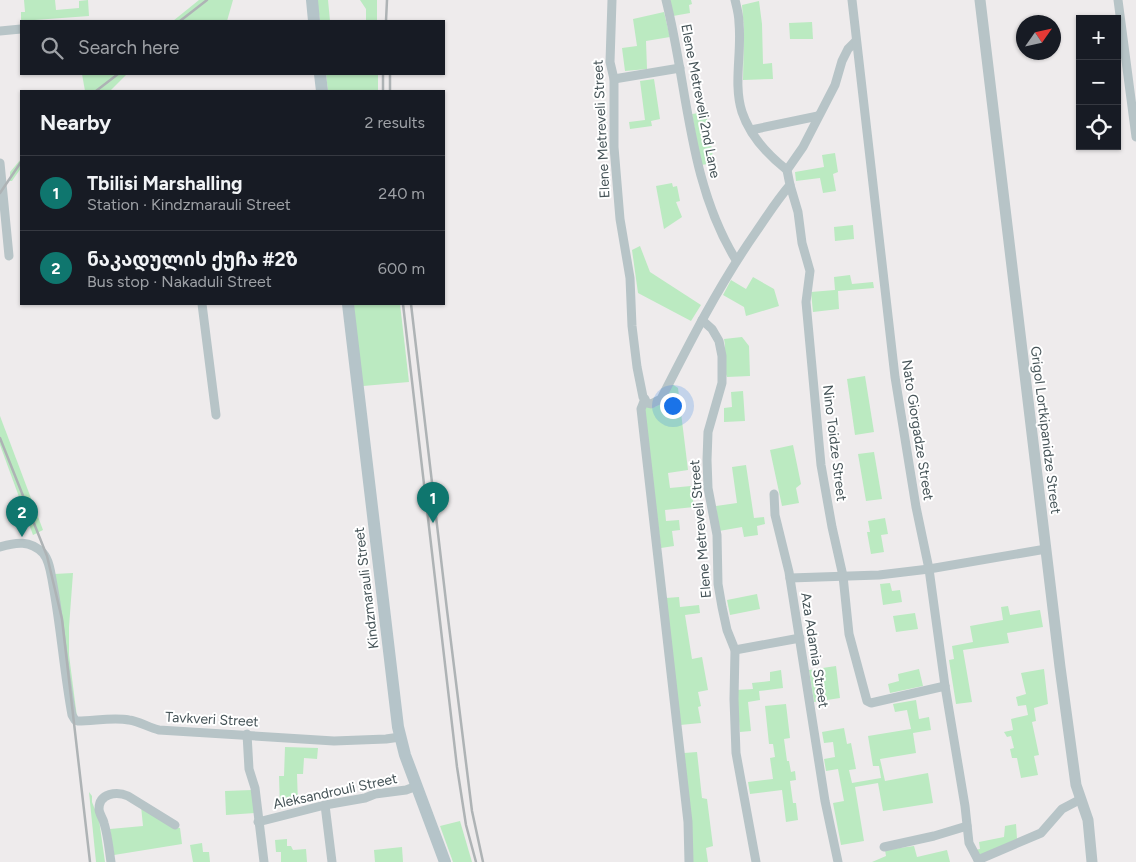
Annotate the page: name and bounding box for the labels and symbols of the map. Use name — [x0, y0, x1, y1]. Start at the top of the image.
north arrow — [1016, 15, 1061, 60]
street label: Elene Metreveli 2nd Lane — [677, 23, 724, 180]
street label: Elene Metreveli Street — [589, 59, 614, 199]
street label: Grigol Lortkipanidze Street — [1027, 345, 1064, 515]
street label: Nato Giorgadze Street — [898, 358, 937, 502]
street label: Nino Toidze Street — [819, 384, 850, 502]
your location — [660, 393, 686, 419]
street label: Elene Metreveli Street — [686, 459, 715, 599]
pin: 1 — [417, 482, 449, 523]
pin: 2 — [6, 496, 38, 537]
street label: Kindzmarauli Street — [351, 526, 382, 650]
street label: Aza Adamia Street — [797, 591, 832, 709]
street label: Tavkveri Street — [165, 709, 259, 730]
street label: Aleksandrouli Street — [272, 770, 399, 813]

